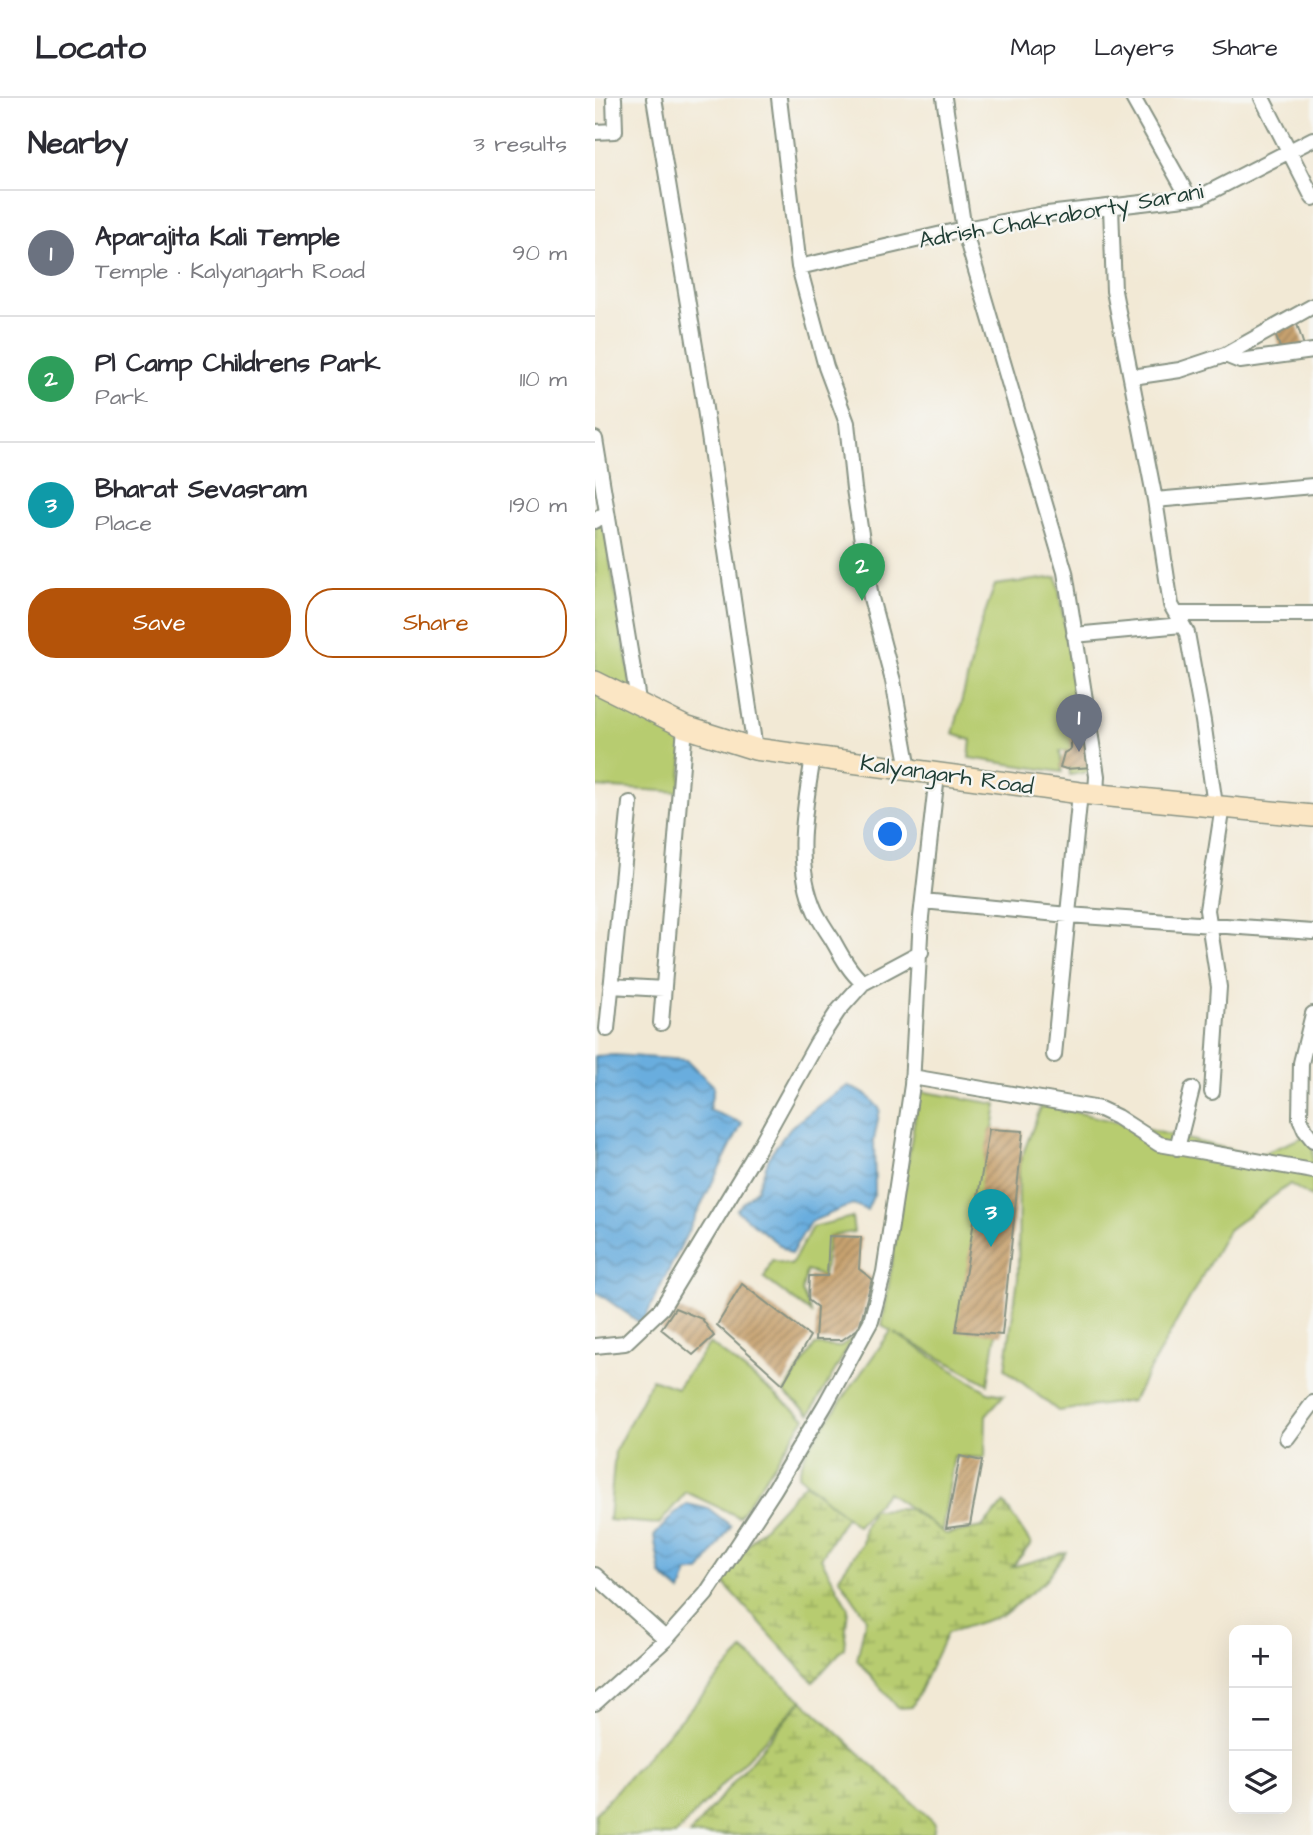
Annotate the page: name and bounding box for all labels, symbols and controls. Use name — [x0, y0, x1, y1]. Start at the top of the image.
text: Locato — [35, 25, 146, 71]
text: Map — [1011, 31, 1056, 65]
text: Layers — [1094, 31, 1174, 65]
text: Share — [1212, 31, 1278, 65]
text: Nearby — [28, 123, 128, 165]
text: 3 results — [473, 128, 567, 160]
street label: Adrish Chakraborty Sarani — [916, 175, 1206, 258]
text: Aparajita Kali Temple — [95, 219, 340, 255]
text: 1 — [50, 237, 52, 269]
text: 90 m — [512, 237, 567, 269]
text: Temple · Kalyangarh Road — [95, 255, 365, 287]
text: Pl Camp Childrens Park — [95, 345, 380, 381]
text: 2 — [44, 363, 58, 395]
text: 110 m — [519, 363, 567, 395]
text: Park — [95, 381, 148, 413]
text: Bharat Sevasram — [95, 471, 306, 507]
text: 3 — [45, 489, 57, 521]
text: 190 m — [509, 489, 567, 521]
text: Place — [95, 507, 152, 539]
pin: 2 — [839, 543, 885, 601]
button: Save — [28, 588, 291, 658]
button: Share — [305, 588, 567, 658]
pin: 1 — [1056, 694, 1102, 752]
street label: Kalyangarh Road — [858, 747, 1036, 804]
your location — [873, 817, 907, 851]
pin: 3 — [968, 1189, 1014, 1247]
map controls — [1229, 1625, 1292, 1814]
button: + — [1229, 1625, 1292, 1688]
button: − — [1229, 1688, 1292, 1751]
button: layers — [1229, 1751, 1292, 1814]

